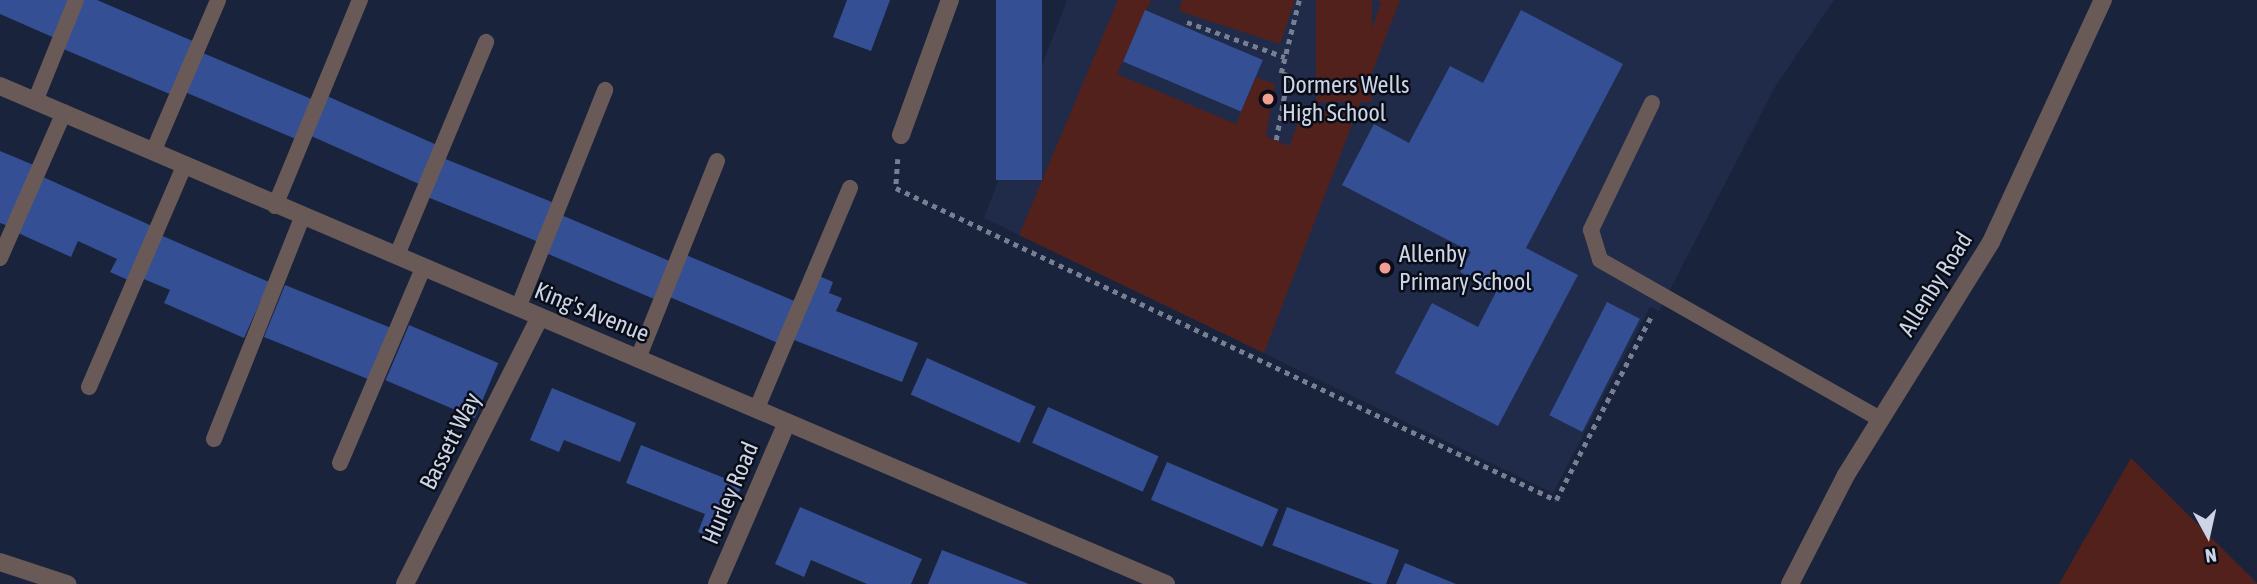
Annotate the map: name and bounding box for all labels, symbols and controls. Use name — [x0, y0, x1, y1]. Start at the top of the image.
place label: Dormers Wells High School — [1282, 71, 1410, 127]
marker: Dormers Wells High School — [1260, 91, 1276, 107]
street label: Allenby Road — [1892, 227, 1978, 341]
place label: Allenby Primary School — [1399, 240, 1532, 296]
marker: Allenby Primary School — [1377, 260, 1393, 276]
street label: King's Avenue — [530, 276, 654, 348]
street label: Bassett Way — [413, 388, 487, 494]
street label: Hurley Road — [696, 437, 764, 549]
north arrow — [2173, 500, 2243, 570]
text: N — [2204, 544, 2218, 567]

